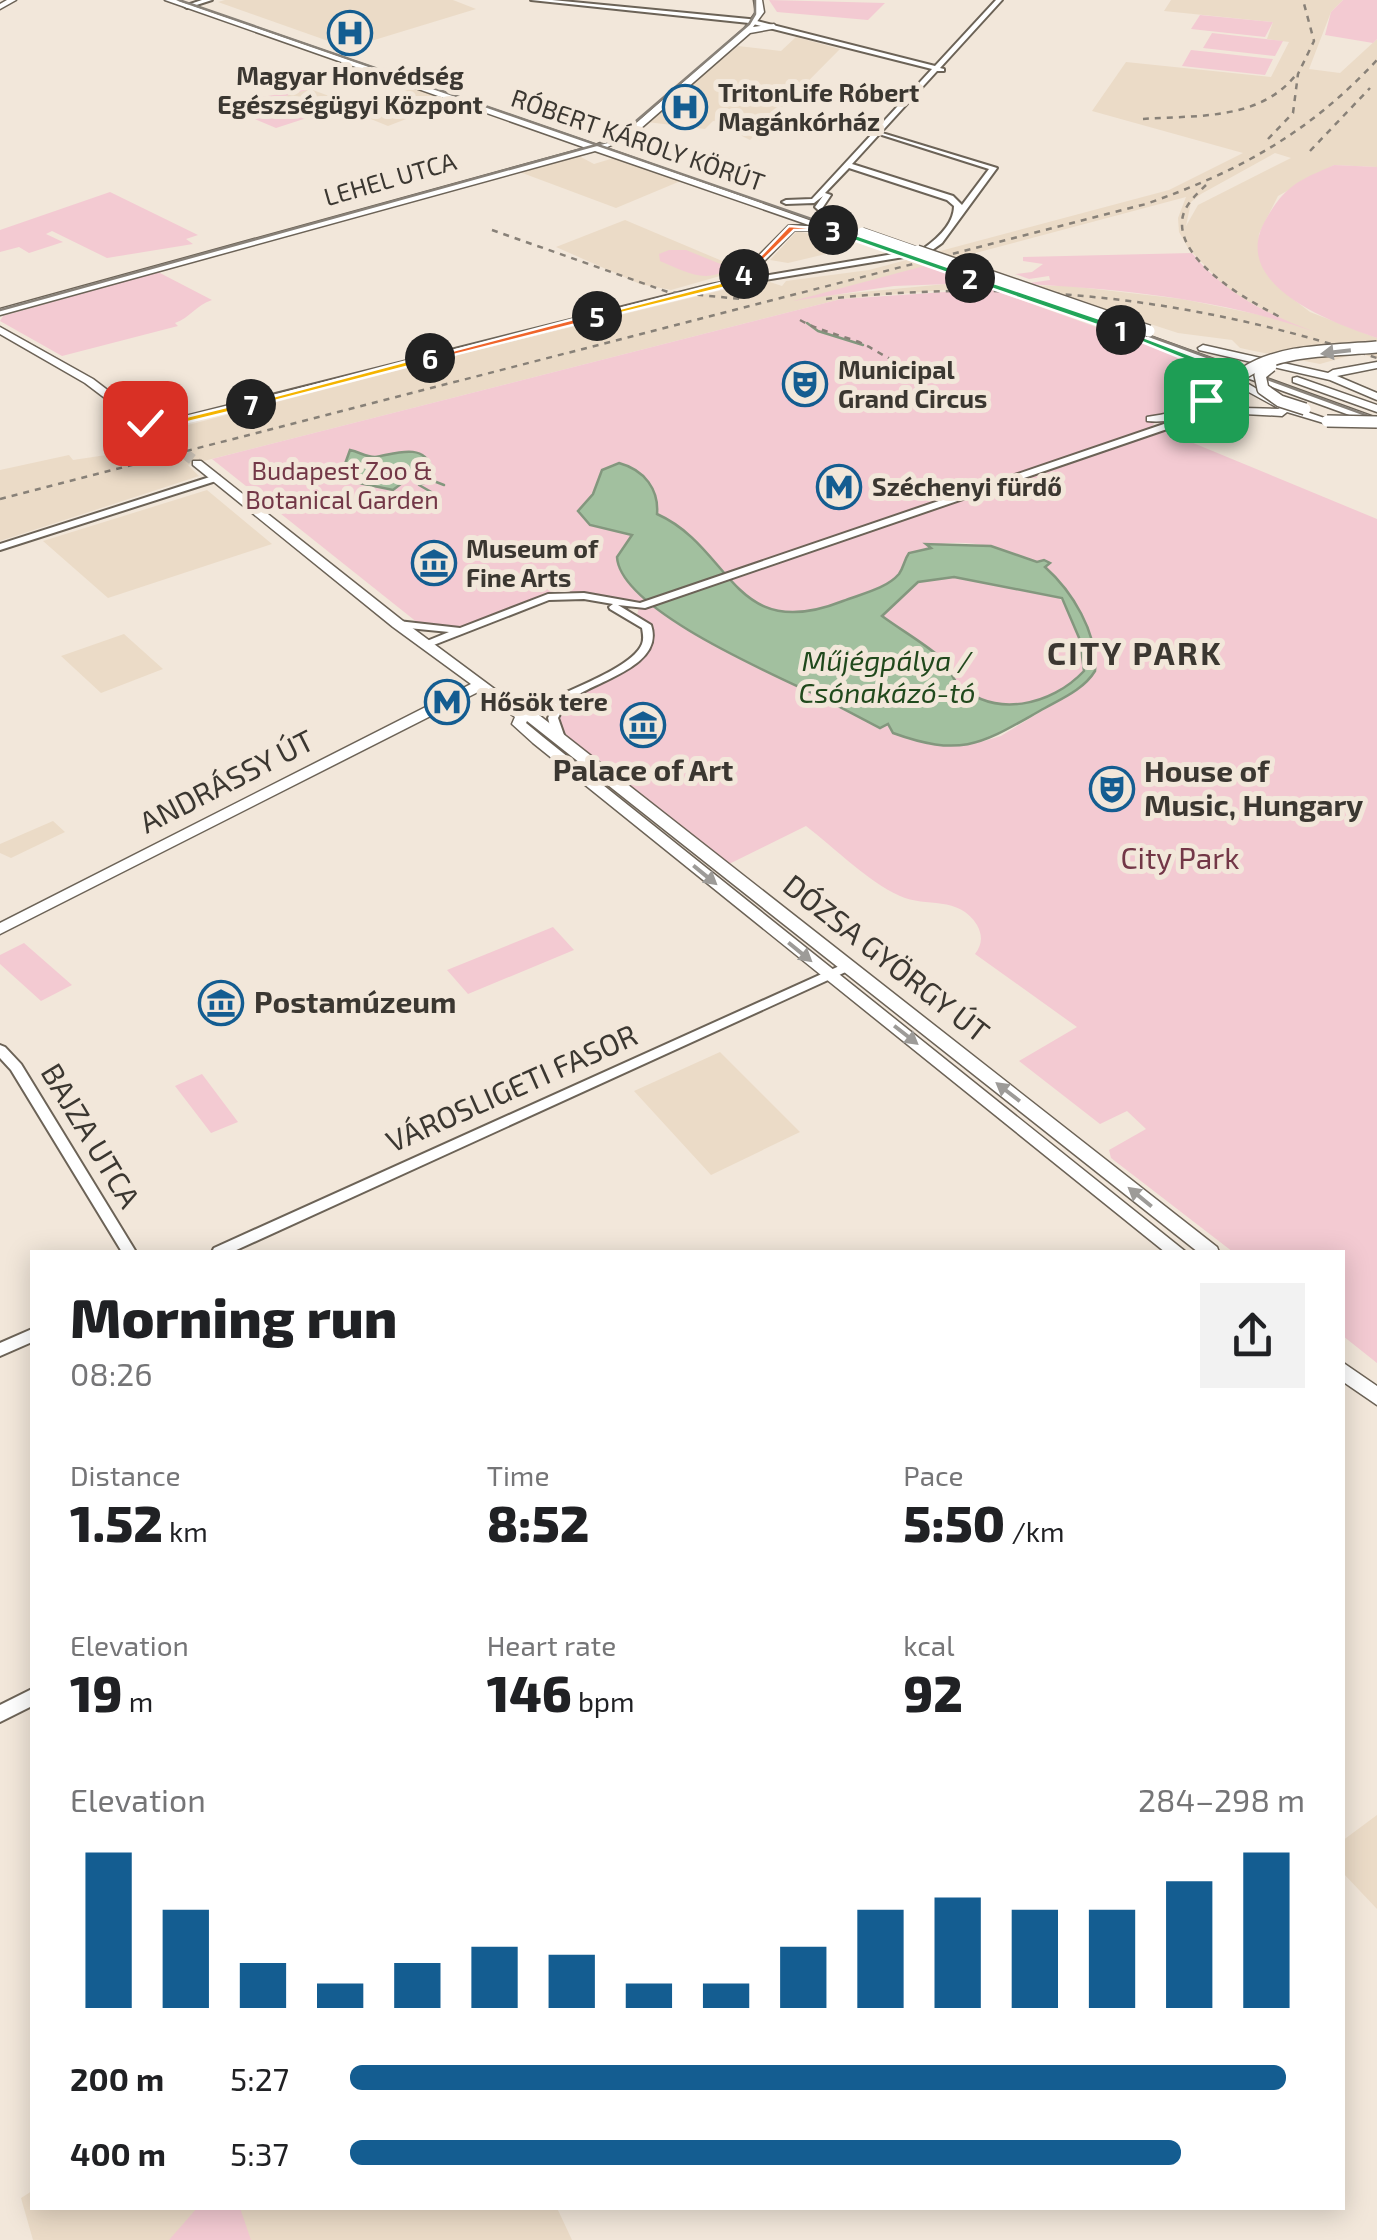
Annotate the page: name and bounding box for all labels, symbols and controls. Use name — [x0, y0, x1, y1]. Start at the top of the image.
hospital icon: Magyar Honvédség Egészségügyi Központ — [327, 10, 373, 56]
place label: Magyar Honvédség Egészségügyi Központ — [217, 60, 483, 120]
place label: TritonLife Róbert Magánkórház — [718, 77, 919, 136]
street label: RÓBERT KÁROLY KÖRÚT — [508, 82, 769, 197]
hospital icon: TritonLife Róbert Magánkórház — [662, 84, 708, 130]
street label: LEHEL UTCA — [320, 145, 460, 211]
pin: 3 — [808, 205, 858, 255]
text: 3 — [825, 213, 841, 247]
pin: 4 — [719, 249, 769, 299]
pin: 2 — [945, 253, 995, 303]
text: 4 — [735, 257, 753, 291]
text: 2 — [962, 261, 978, 295]
pin: 5 — [572, 291, 622, 341]
text: 5 — [589, 299, 605, 333]
pin: 1 — [1096, 305, 1146, 355]
text: 1 — [1115, 313, 1127, 347]
pin: 6 — [405, 333, 455, 383]
text: 6 — [422, 341, 438, 375]
one-way arrow — [1320, 344, 1351, 360]
place label: Municipal Grand Circus — [838, 354, 987, 413]
pin — [1164, 358, 1249, 443]
theatre icon: Municipal Grand Circus — [782, 361, 828, 407]
icon: arrive — [1179, 373, 1234, 428]
pin: 7 — [226, 379, 276, 429]
pin — [103, 381, 188, 466]
text: 7 — [244, 387, 258, 421]
icon: check — [118, 396, 173, 451]
park label: Budapest Zoo & Botanical Garden — [245, 455, 439, 514]
metro station icon: Széchenyi fürdő — [816, 464, 862, 510]
place label: Széchenyi fürdő — [872, 471, 1062, 502]
place label: Museum of Fine Arts — [466, 533, 599, 592]
museum icon: Museum of Fine Arts — [411, 540, 457, 586]
district label: CITY PARK — [1047, 633, 1223, 671]
water label: Műjégpálya / Csónakázó-tó — [798, 643, 976, 709]
metro station icon: Hősök tere — [424, 679, 470, 725]
place label: Hősök tere — [480, 686, 608, 716]
museum icon: Palace of Art — [620, 702, 666, 748]
street label: ANDRÁSSY ÚT — [133, 721, 319, 840]
place label: Palace of Art — [553, 751, 733, 787]
place label: House of Music, Hungary — [1144, 752, 1363, 823]
theatre icon: House of Music, Hungary — [1089, 766, 1135, 812]
park label: City Park — [1120, 839, 1240, 875]
one-way arrow — [693, 864, 718, 885]
street label: DÓZSA GYÖRGY ÚT — [777, 866, 997, 1049]
one-way arrow — [787, 941, 813, 962]
museum icon: Postamúzeum — [198, 980, 244, 1026]
place label: Postamúzeum — [254, 983, 457, 1019]
street label: VÁROSLIGETI FASOR — [380, 1016, 642, 1159]
one-way arrow — [893, 1024, 918, 1045]
street label: BAJZA UTCA — [35, 1056, 149, 1214]
one-way arrow — [995, 1083, 1021, 1103]
one-way arrow — [1128, 1187, 1153, 1208]
text: Morning run — [70, 1283, 398, 1349]
button: share — [1200, 1283, 1305, 1388]
text: 08:26 — [70, 1354, 153, 1392]
text: Distance — [70, 1458, 181, 1492]
text: Time — [487, 1458, 549, 1492]
text: Pace — [903, 1458, 964, 1492]
text: 1.52 — [70, 1492, 163, 1552]
text: 8:52 — [487, 1492, 589, 1552]
text: 5:50 — [903, 1492, 1005, 1552]
text: km — [163, 1514, 208, 1548]
text: /km — [1005, 1514, 1065, 1548]
text: Elevation — [70, 1628, 189, 1662]
text: Heart rate — [487, 1628, 616, 1662]
text: kcal — [903, 1628, 955, 1662]
text: 19 — [70, 1662, 123, 1722]
text: 146 — [487, 1662, 572, 1722]
text: 92 — [903, 1662, 963, 1722]
text: m — [123, 1684, 153, 1718]
text: bpm — [572, 1684, 635, 1718]
text: Elevation — [70, 1780, 206, 1818]
text: 284–298 m — [1138, 1780, 1305, 1818]
text: 200 m — [70, 2059, 164, 2097]
text: 5:27 — [230, 2059, 289, 2097]
text: 400 m — [70, 2134, 166, 2172]
text: 5:37 — [230, 2134, 289, 2172]

